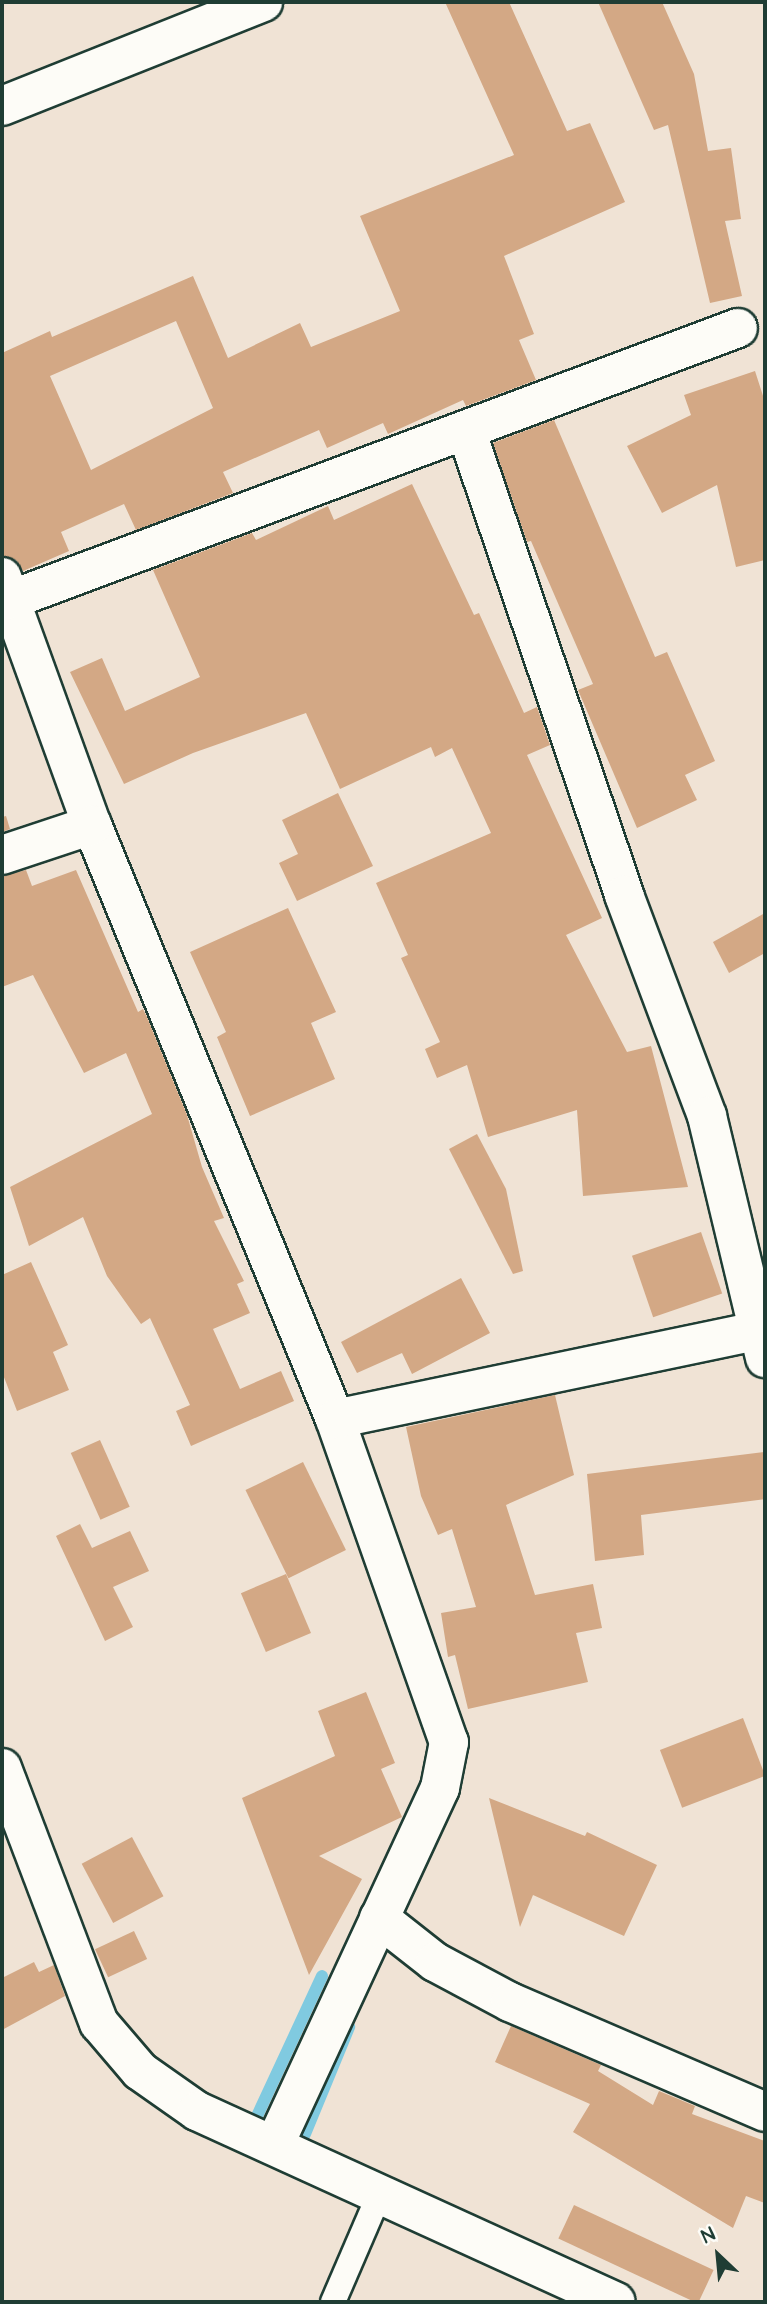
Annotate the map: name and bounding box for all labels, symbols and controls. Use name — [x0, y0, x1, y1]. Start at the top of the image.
north arrow — [683, 2220, 753, 2290]
text: N — [697, 2221, 720, 2250]

